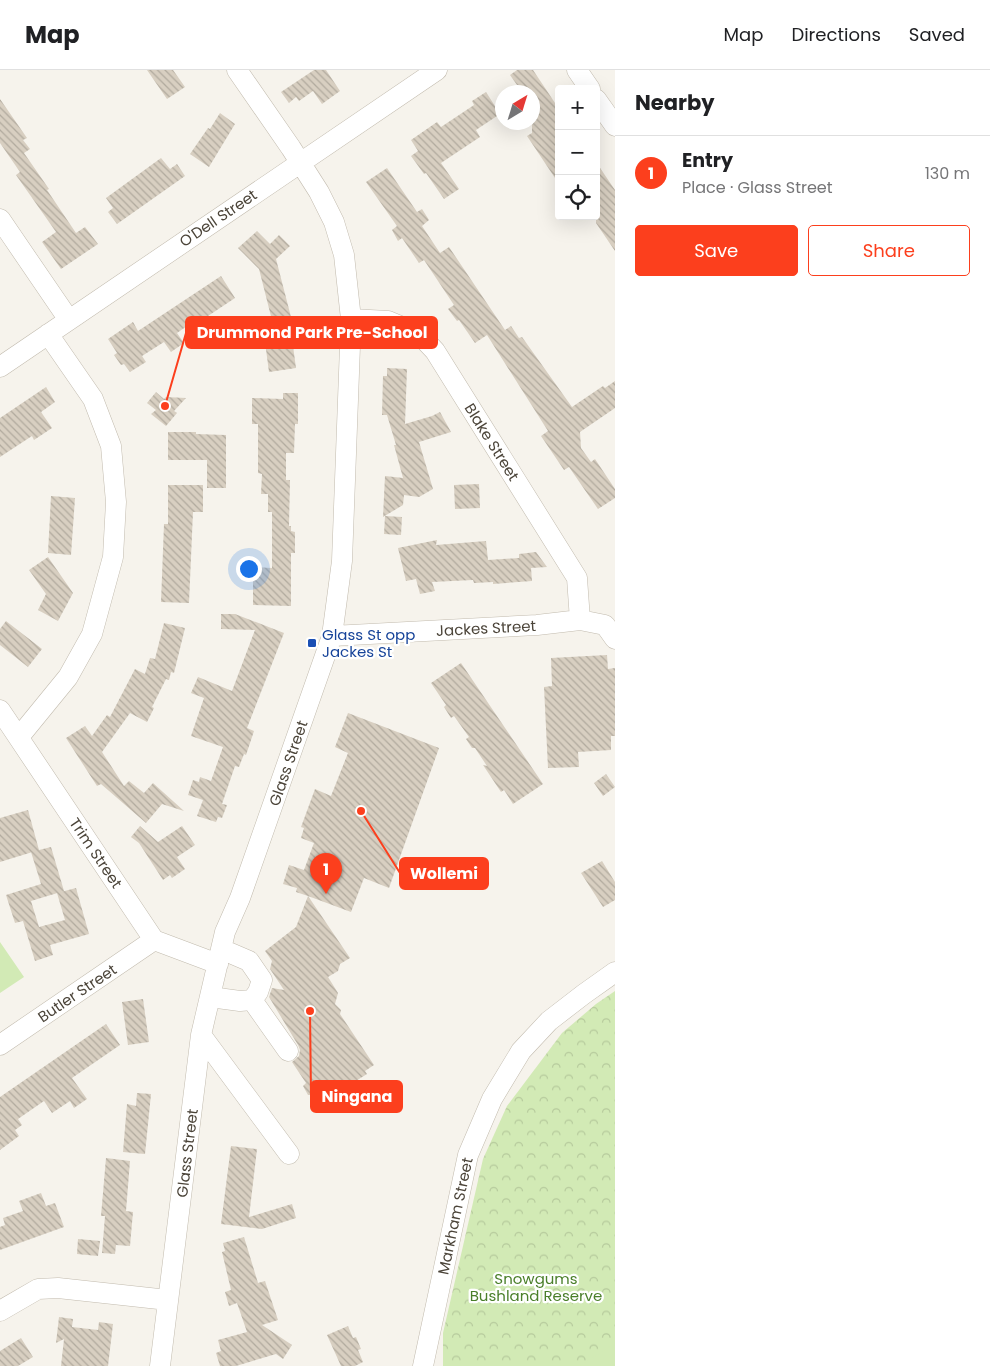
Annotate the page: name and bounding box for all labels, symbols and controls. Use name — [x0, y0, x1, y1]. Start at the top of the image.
text: Map — [25, 18, 80, 51]
text: Map — [724, 22, 763, 47]
text: Directions — [791, 22, 881, 47]
text: Saved — [909, 22, 965, 47]
north arrow — [495, 85, 540, 130]
map controls — [555, 85, 600, 220]
button: + — [555, 85, 600, 130]
text: Nearby — [635, 88, 715, 117]
button: − — [555, 130, 600, 175]
text: Entry — [682, 147, 733, 174]
text: 1 — [648, 162, 654, 185]
text: 130 m — [925, 162, 970, 185]
button: locate — [555, 175, 600, 220]
text: Place · Glass Street — [682, 176, 833, 199]
street label: O'Dell Street — [175, 184, 261, 252]
button: Save — [635, 225, 798, 276]
button: Share — [808, 225, 970, 276]
callout: Drummond Park Pre-School — [186, 317, 437, 348]
text: Drummond Park Pre-School — [197, 321, 427, 344]
street label: Blake Street — [460, 399, 524, 485]
your location — [236, 556, 262, 582]
street label: Jackes Street — [436, 615, 536, 641]
place label: Glass St opp Jackes St — [322, 624, 415, 662]
marker: Glass St opp Jackes St — [306, 637, 318, 649]
street label: Glass Street — [264, 717, 312, 809]
street label: Trim Street — [65, 814, 127, 892]
pin: 1 — [310, 853, 342, 894]
callout: Wollemi — [400, 858, 488, 889]
text: Wollemi — [410, 862, 478, 885]
street label: Butler Street — [33, 959, 121, 1027]
callout: Ningana — [311, 1081, 402, 1112]
text: Ningana — [322, 1085, 392, 1108]
street label: Glass Street — [171, 1108, 203, 1198]
street label: Markham Street — [432, 1155, 478, 1277]
park label: Snowgums Bushland Reserve — [470, 1268, 602, 1306]

